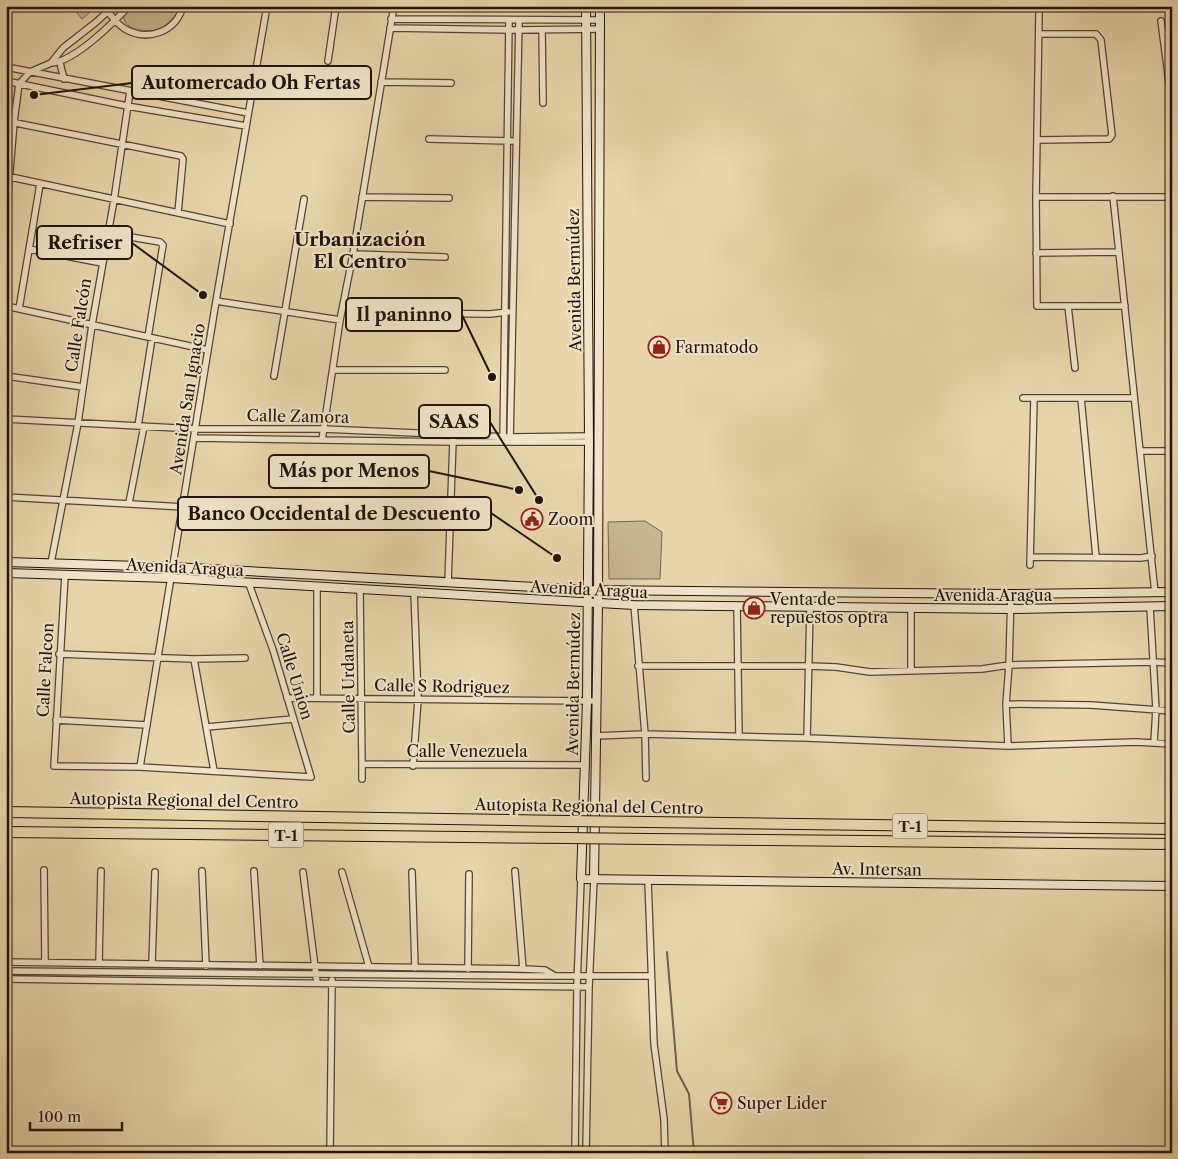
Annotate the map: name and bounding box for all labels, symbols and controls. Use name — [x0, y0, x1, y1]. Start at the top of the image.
callout: Automercado Oh Fertas — [132, 66, 371, 99]
text: Automercado Oh Fertas — [140, 72, 361, 94]
street label: Avenida Bermúdez — [563, 208, 585, 353]
callout: Refriser — [37, 226, 132, 259]
district label: Urbanización El Centro — [294, 228, 426, 273]
text: Refriser — [47, 232, 123, 254]
street label: Calle Falcón — [61, 277, 95, 373]
callout: Il paninno — [346, 298, 462, 331]
text: Il paninno — [356, 304, 452, 326]
street label: Avenida San Ignacio — [165, 322, 209, 477]
shop icon: Farmatodo — [647, 335, 671, 359]
place label: Farmatodo — [675, 337, 759, 357]
street label: Calle Zamora — [247, 405, 350, 427]
callout: SAAS — [419, 405, 490, 438]
text: SAAS — [429, 411, 479, 433]
callout: Más por Menos — [269, 455, 429, 488]
text: Más por Menos — [279, 460, 419, 482]
callout: Banco Occidental de Descuento — [178, 497, 491, 530]
text: Banco Occidental de Descuento — [188, 503, 480, 525]
public building icon: Zoom — [520, 507, 544, 531]
place label: Zoom — [548, 509, 593, 529]
street label: Avenida Aragua — [124, 554, 245, 580]
street label: Avenida Aragua — [528, 576, 649, 602]
street label: Avenida Aragua — [933, 585, 1053, 605]
place label: Venta de repuestos optra — [769, 589, 889, 627]
shop icon: Venta de repuestos optra — [742, 596, 766, 620]
street label: Avenida Bermúdez — [562, 612, 584, 757]
street label: Calle Urdaneta — [337, 620, 359, 734]
street label: Calle Falcon — [33, 622, 57, 718]
street label: Calle Union — [272, 630, 318, 722]
street label: Calle S Rodriguez — [374, 675, 510, 697]
street label: Calle Venezuela — [406, 741, 528, 761]
street label: Autopista Regional del Centro — [68, 788, 299, 812]
street label: Autopista Regional del Centro — [473, 794, 704, 818]
road number: T-1 — [892, 814, 928, 838]
road number: T-1 — [268, 822, 304, 848]
street label: Av. Intersan — [831, 858, 922, 880]
supermarket icon: Super Lider — [709, 1091, 733, 1115]
place label: Super Lider — [737, 1093, 827, 1113]
scale bar — [30, 1099, 122, 1131]
text: 100 m — [38, 1107, 81, 1126]

